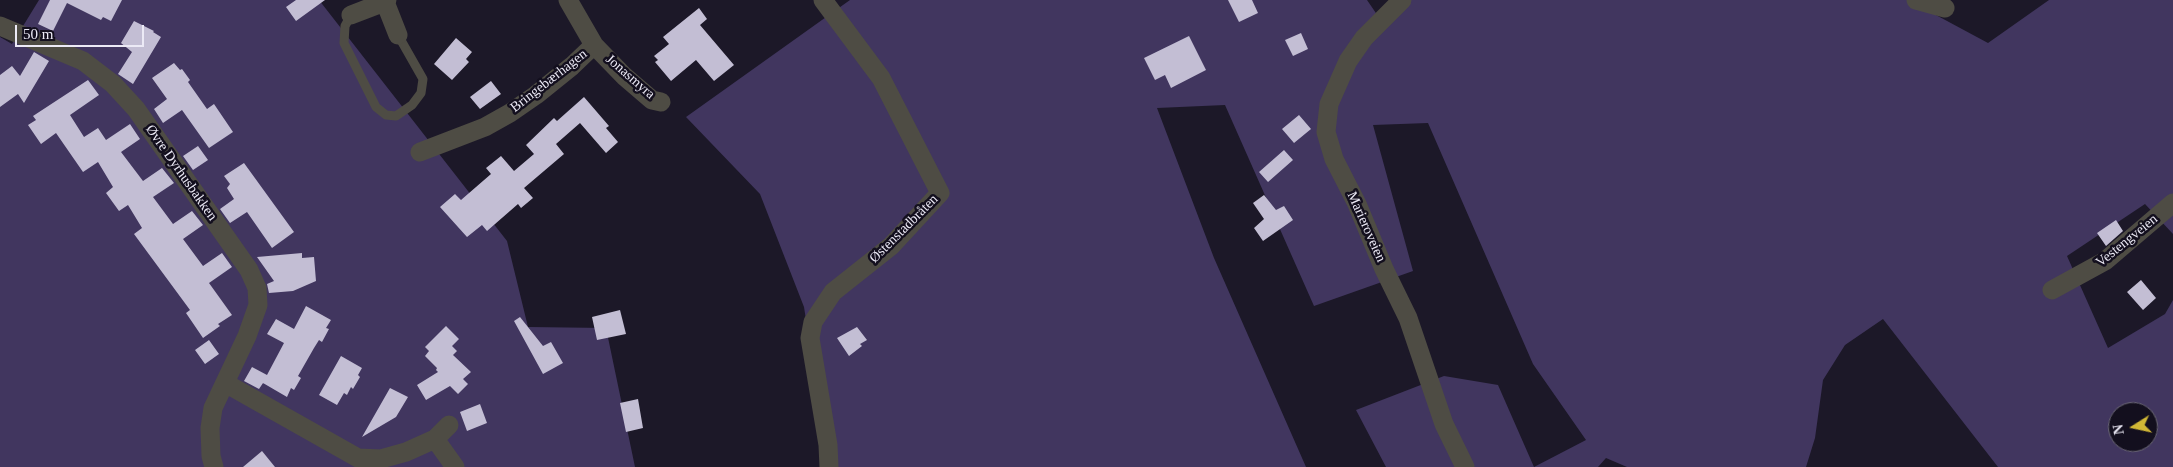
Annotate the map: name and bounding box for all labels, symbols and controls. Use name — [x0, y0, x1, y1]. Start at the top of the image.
scale bar — [18, 15, 146, 47]
text: 50 m — [23, 26, 53, 42]
street label: Bringebærhagen — [507, 46, 591, 116]
street label: Jonasmyra — [602, 51, 658, 103]
street label: Øvre Dyrhusbakken — [142, 122, 220, 224]
street label: Marieroveien — [1343, 189, 1389, 265]
street label: Østenstadbråten — [866, 191, 942, 267]
street label: Vestengveien — [2093, 211, 2161, 271]
north arrow — [2108, 402, 2158, 452]
text: N — [2110, 423, 2127, 436]

